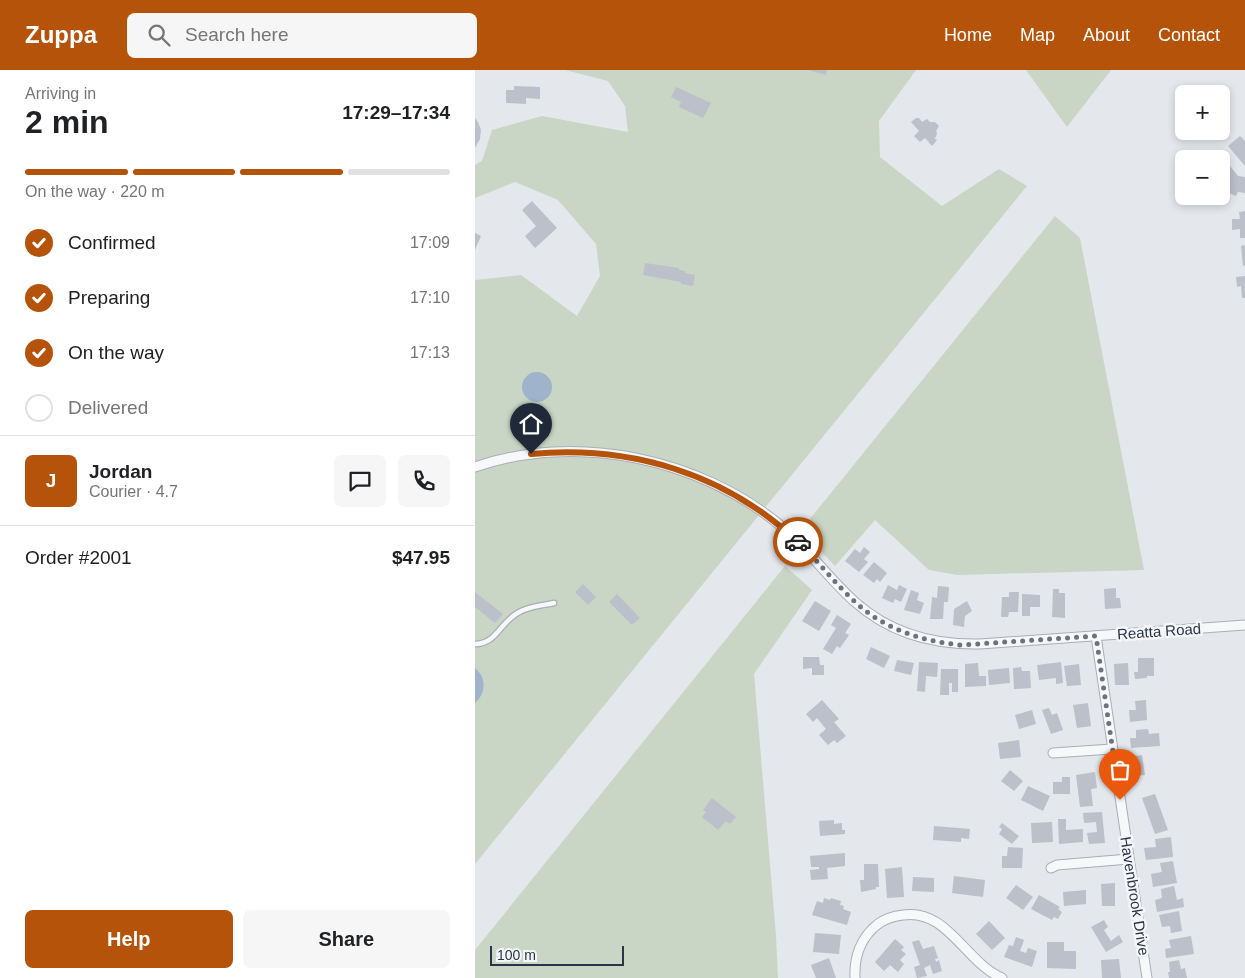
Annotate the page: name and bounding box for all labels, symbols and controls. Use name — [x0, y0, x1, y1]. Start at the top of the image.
search box — [127, 13, 477, 58]
text: Zuppa — [25, 21, 97, 48]
icon: search — [145, 21, 173, 49]
text: Search here — [185, 24, 289, 45]
text: Home — [944, 25, 992, 45]
text: Map — [1020, 25, 1055, 45]
text: About — [1083, 25, 1130, 45]
text: Contact — [1158, 25, 1220, 45]
text: Arriving in — [25, 85, 96, 102]
map controls — [1175, 85, 1230, 205]
button: + — [1175, 85, 1230, 140]
text: 17:29–17:34 — [342, 102, 450, 123]
text: 2 min — [25, 104, 109, 140]
button: − — [1175, 150, 1230, 205]
text: On the way · 220 m — [25, 183, 165, 200]
icon: check — [25, 229, 53, 257]
text: Confirmed — [68, 232, 156, 253]
text: 17:09 — [410, 234, 450, 251]
icon: check — [25, 284, 53, 312]
text: Preparing — [68, 287, 150, 308]
text: 17:10 — [410, 289, 450, 306]
icon: check — [25, 339, 53, 367]
text: On the way — [68, 342, 164, 363]
text: 17:13 — [410, 344, 450, 361]
text: Delivered — [68, 397, 148, 418]
pin — [510, 403, 552, 454]
icon: home — [517, 410, 545, 438]
button: chat — [334, 455, 386, 507]
button: phone — [398, 455, 450, 507]
text: Jordan — [89, 461, 152, 482]
text: J — [46, 470, 56, 491]
text: Courier · 4.7 — [89, 483, 178, 500]
courier — [773, 517, 823, 567]
icon: car — [784, 528, 812, 556]
text: Order #2001 — [25, 547, 132, 568]
text: $47.95 — [392, 547, 450, 568]
street label: Reatta Road — [1116, 620, 1202, 642]
pin — [1099, 749, 1141, 800]
icon: bag — [1106, 756, 1134, 784]
street label: Havenbrook Drive — [1117, 835, 1153, 957]
button: Help — [25, 910, 233, 968]
button: Share — [243, 910, 450, 968]
scale bar — [490, 943, 624, 966]
text: 100 m — [497, 947, 536, 963]

